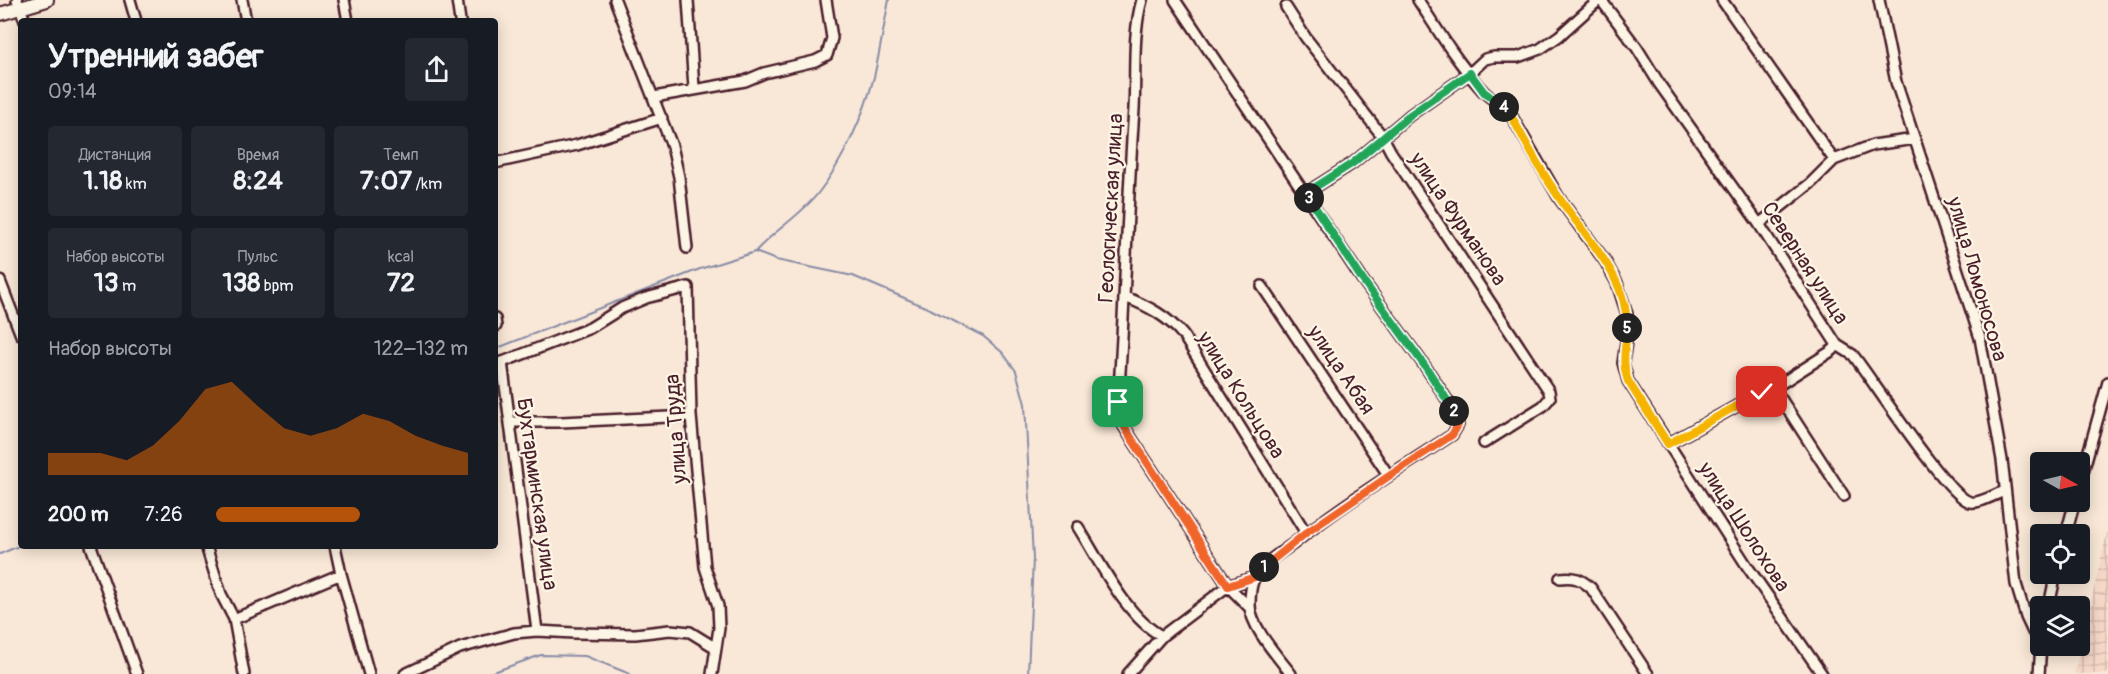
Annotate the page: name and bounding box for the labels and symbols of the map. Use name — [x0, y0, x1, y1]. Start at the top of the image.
pin: 4 — [1489, 92, 1519, 122]
street label: Геологическая улица — [1093, 113, 1129, 303]
street label: улица Фурманова — [1403, 146, 1513, 291]
pin: 3 — [1294, 183, 1324, 213]
street label: улица Ломоносова — [1940, 193, 2013, 364]
street label: Северная улица — [1755, 197, 1855, 329]
pin: 5 — [1612, 313, 1642, 343]
street label: улица Абая — [1301, 319, 1381, 420]
street label: улица Кольцова — [1190, 325, 1291, 464]
pin — [1736, 366, 1787, 417]
street label: улица Труда — [659, 373, 693, 486]
pin — [1092, 376, 1143, 427]
street label: Бухтарминская улица — [510, 396, 564, 592]
pin: 2 — [1439, 396, 1469, 426]
north arrow — [2030, 452, 2090, 512]
street label: улица Шолохова — [1691, 456, 1796, 597]
pin: 1 — [1249, 552, 1279, 582]

